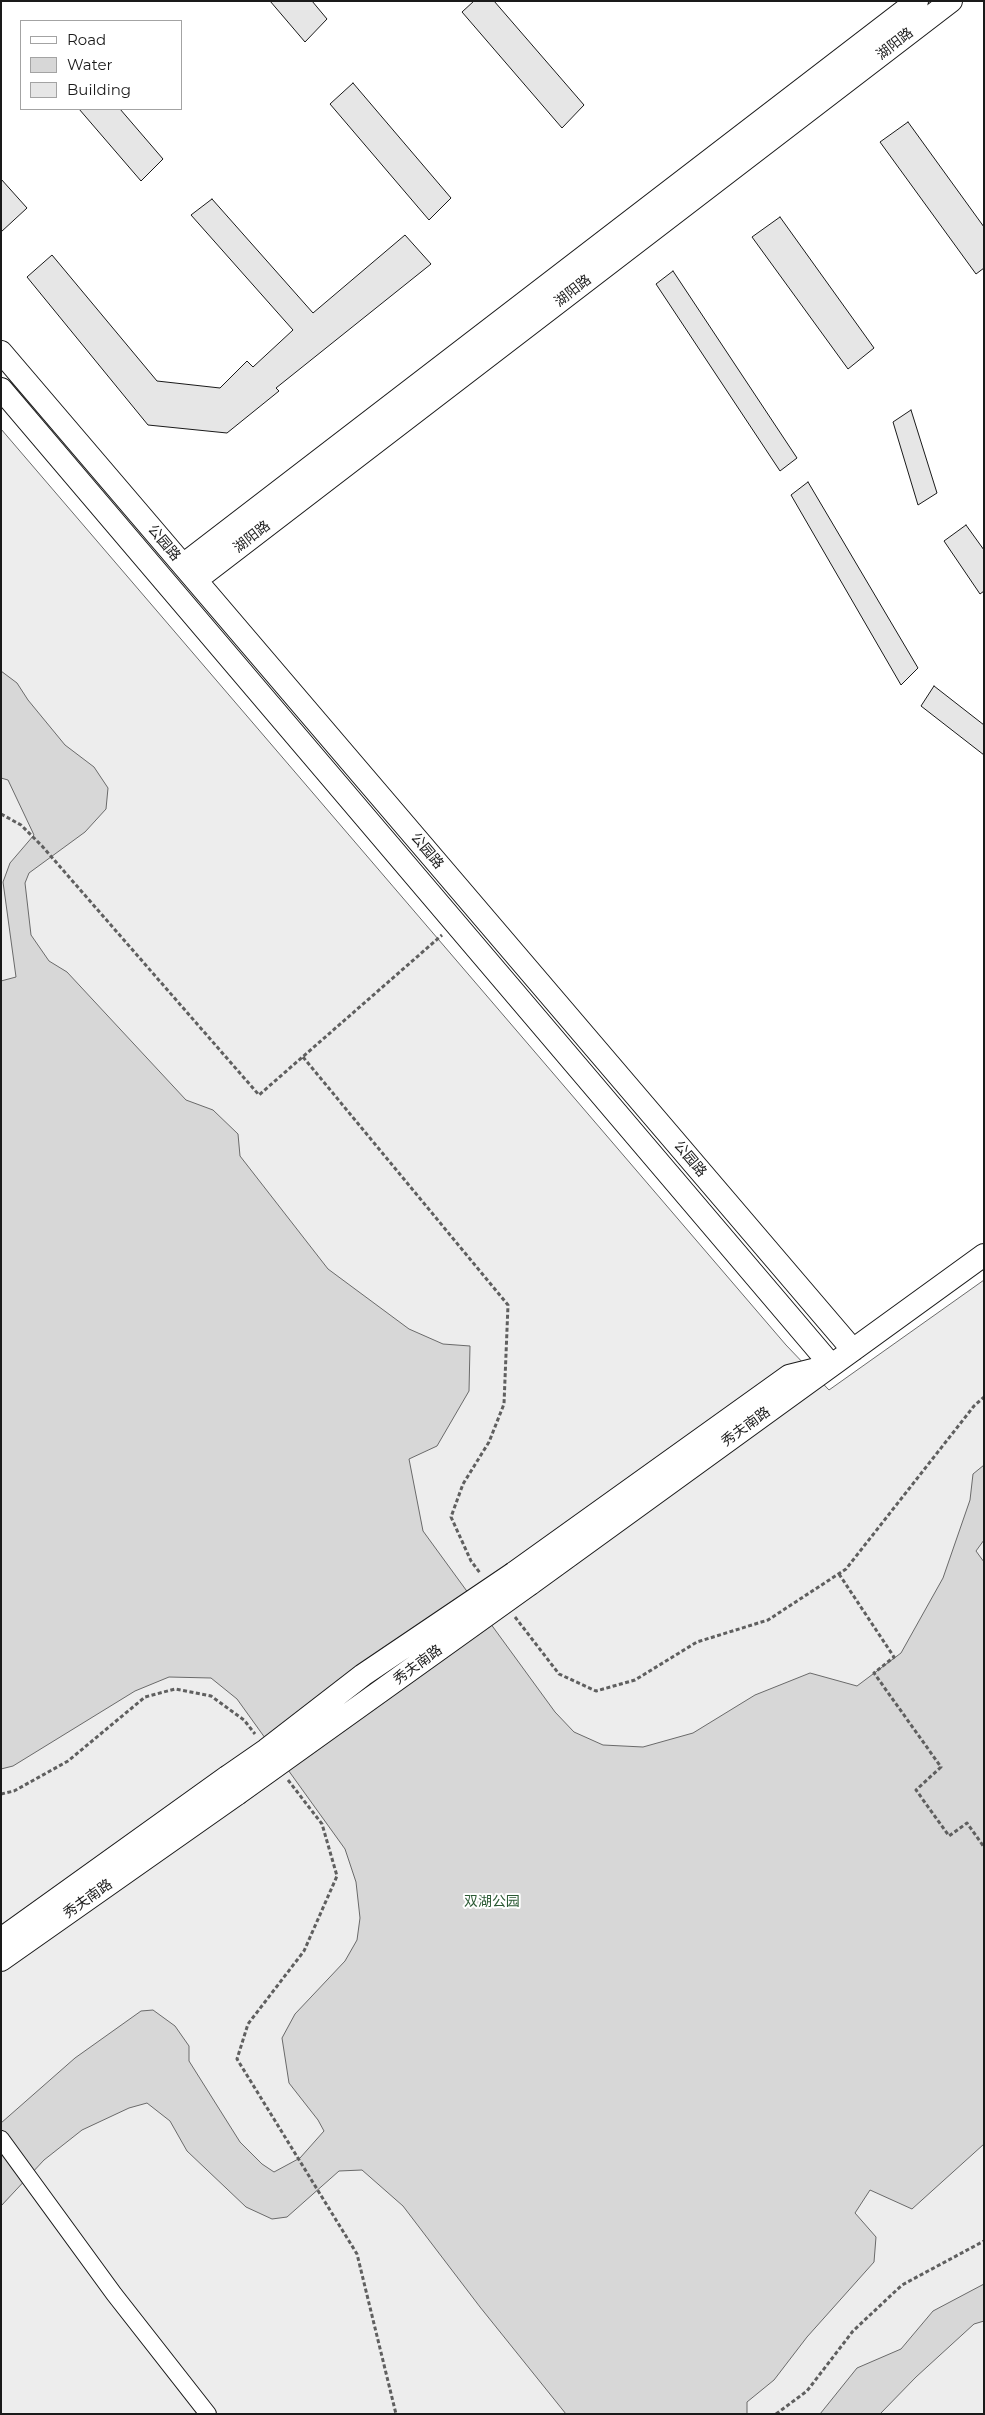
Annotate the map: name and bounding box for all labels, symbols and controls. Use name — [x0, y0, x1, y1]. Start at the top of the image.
legend — [20, 20, 182, 110]
street label: 湖阳路 — [873, 24, 917, 64]
text: Road — [67, 30, 106, 49]
text: Water — [67, 55, 113, 74]
text: Building — [67, 80, 131, 99]
street label: 湖阳路 — [551, 271, 595, 311]
street label: 湖阳路 — [230, 517, 274, 557]
street label: 公园路 — [144, 522, 184, 564]
street label: 公园路 — [407, 830, 447, 872]
street label: 公园路 — [670, 1138, 710, 1180]
street label: 秀夫南路 — [718, 1404, 774, 1450]
street label: 秀夫南路 — [390, 1642, 446, 1688]
street label: 秀夫南路 — [60, 1876, 116, 1922]
park label: 双湖公园 — [464, 1894, 520, 1910]

